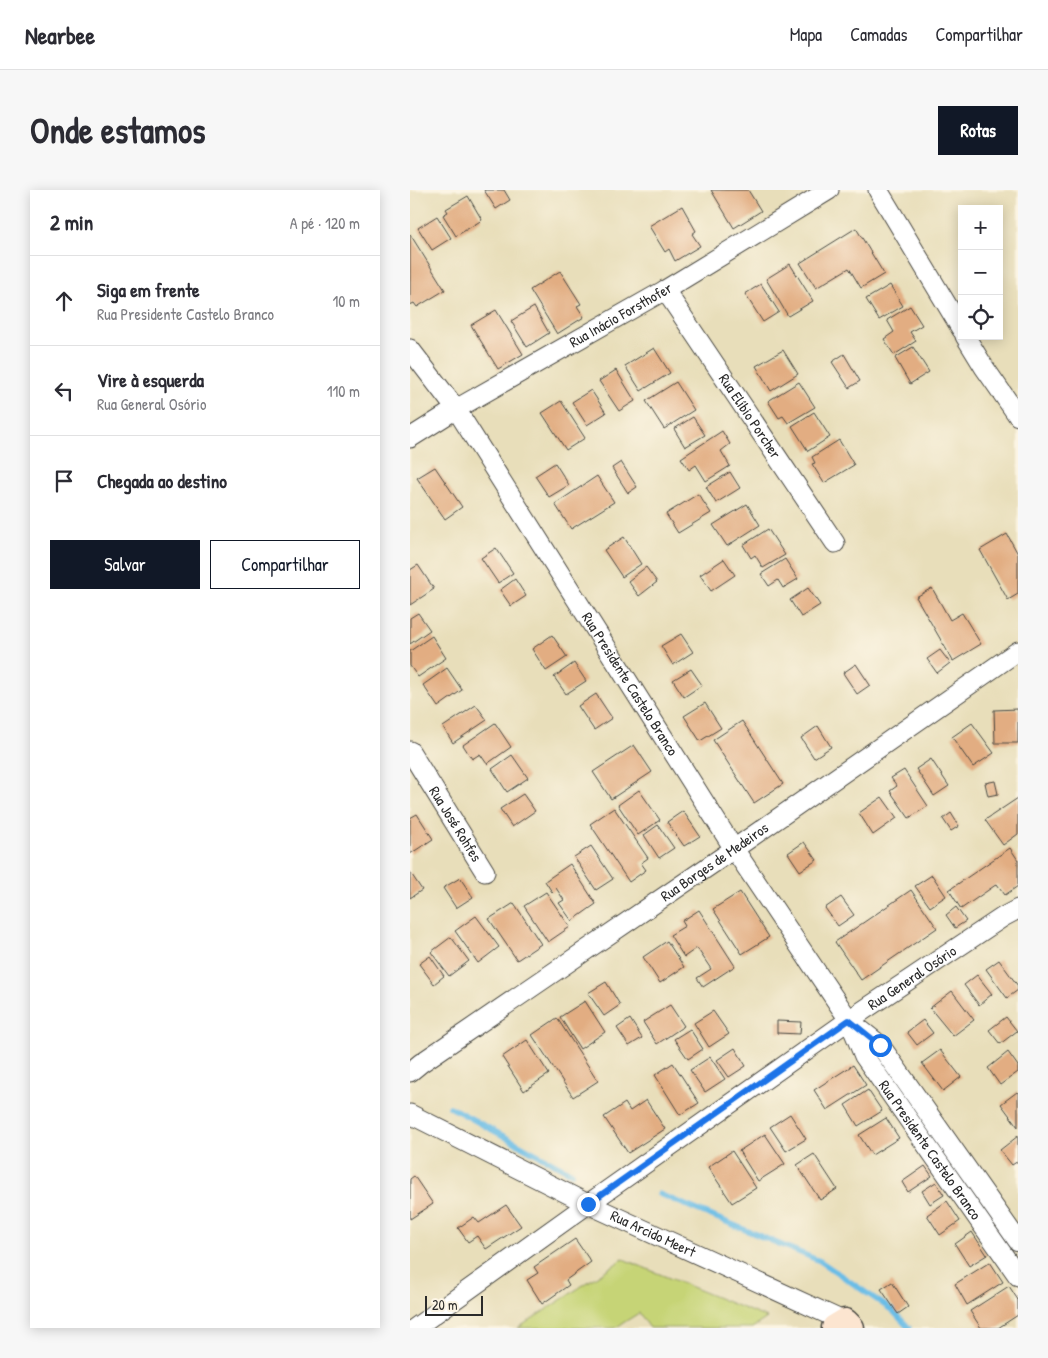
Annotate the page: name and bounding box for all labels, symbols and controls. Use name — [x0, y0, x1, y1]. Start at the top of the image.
text: Nearbee — [25, 19, 95, 51]
text: Mapa — [790, 22, 822, 47]
text: Camadas — [850, 22, 907, 47]
text: Compartilhar — [935, 22, 1023, 47]
button: Rotas — [938, 106, 1018, 155]
text: Onde estamos — [30, 107, 205, 154]
map controls — [958, 205, 1003, 340]
button: + — [958, 205, 1003, 250]
text: 2 min — [50, 208, 93, 237]
text: A pé · 120 m — [290, 212, 360, 234]
button: − — [958, 250, 1003, 295]
text: Siga em frente — [97, 277, 200, 303]
street label: Rua Inácio Forsthofer — [565, 277, 676, 352]
icon: ahead — [50, 287, 78, 315]
text: 10 m — [332, 290, 360, 312]
button: locate — [958, 295, 1003, 340]
text: Rua Presidente Castelo Branco — [97, 303, 274, 325]
text: Vire à esquerda — [97, 367, 204, 393]
street label: Rua Elíbio Porcher — [714, 369, 786, 463]
icon: left — [50, 377, 78, 405]
text: 110 m — [327, 380, 360, 402]
text: Rua General Osório — [97, 393, 206, 415]
icon: arrive — [50, 467, 78, 495]
text: Chegada ao destino — [97, 468, 227, 494]
button: Salvar — [50, 540, 200, 589]
button: Compartilhar — [210, 540, 360, 589]
street label: Rua Presidente Castelo Branco — [577, 608, 683, 760]
street label: Rua José Rohfes — [424, 782, 487, 866]
street label: Rua Borges de Medeiros — [656, 817, 773, 906]
street label: Rua General Osório — [863, 940, 960, 1015]
route start — [869, 1034, 892, 1057]
street label: Rua Presidente Castelo Branco — [874, 1076, 986, 1224]
route end — [577, 1193, 600, 1216]
street label: Rua Arcido Meert — [607, 1205, 700, 1262]
scale bar — [425, 1293, 482, 1316]
text: 20 m — [432, 1295, 458, 1314]

